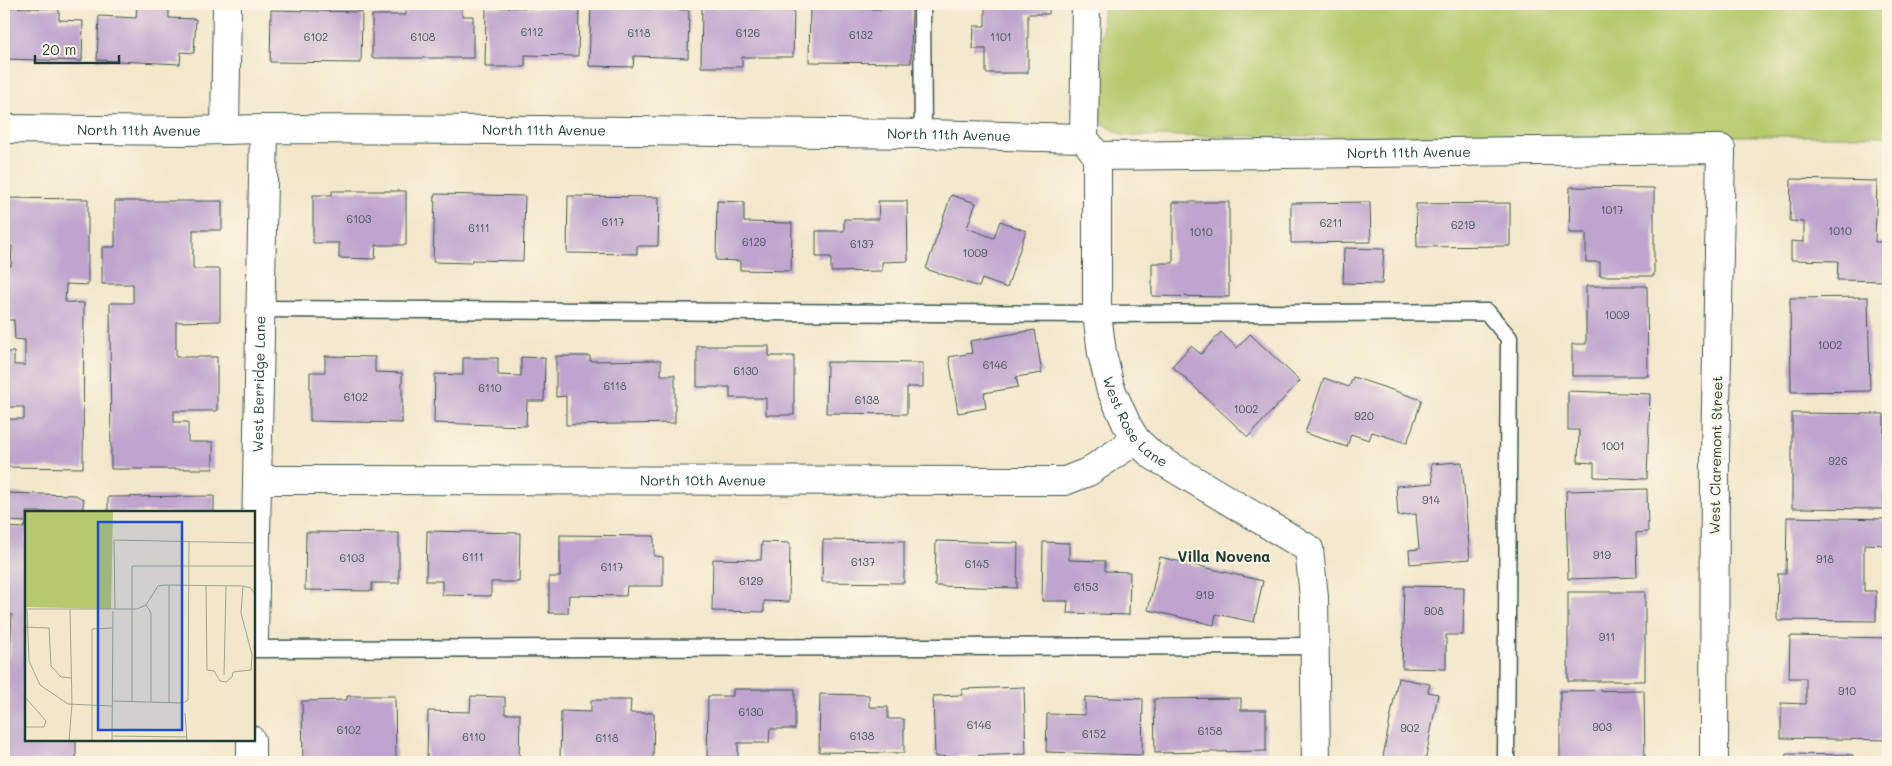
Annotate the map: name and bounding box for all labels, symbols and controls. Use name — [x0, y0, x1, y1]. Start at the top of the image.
house number: 6112 — [521, 24, 543, 39]
house number: 6118 — [627, 25, 651, 40]
house number: 6126 — [736, 25, 760, 40]
house number: 6132 — [849, 27, 873, 42]
house number: 6102 — [304, 29, 328, 44]
house number: 6108 — [410, 29, 436, 44]
house number: 1101 — [990, 29, 1012, 44]
scale bar — [35, 32, 119, 64]
text: 20 m — [42, 39, 76, 59]
street label: North 11th Avenue — [77, 120, 201, 140]
street label: North 11th Avenue — [482, 120, 606, 140]
street label: North 11th Avenue — [887, 124, 1011, 145]
street label: North 11th Avenue — [1347, 142, 1471, 162]
house number: 1017 — [1601, 202, 1623, 217]
house number: 6103 — [347, 211, 372, 226]
house number: 6117 — [602, 214, 624, 229]
house number: 6211 — [1320, 215, 1342, 230]
house number: 6219 — [1451, 217, 1476, 232]
house number: 6111 — [468, 220, 490, 235]
house number: 1010 — [1828, 223, 1852, 238]
house number: 1010 — [1189, 224, 1213, 239]
house number: 6129 — [742, 234, 767, 249]
house number: 6137 — [850, 236, 874, 251]
house number: 1009 — [963, 245, 988, 260]
house number: 1009 — [1605, 307, 1630, 322]
street label: West Berridge Lane — [248, 315, 269, 453]
house number: 1002 — [1818, 337, 1842, 352]
house number: 6146 — [983, 357, 1007, 372]
house number: 6130 — [734, 363, 759, 378]
street label: West Rose Lane — [1099, 374, 1171, 471]
street label: West Claremont Street — [1705, 375, 1726, 535]
house number: 6118 — [603, 378, 627, 393]
house number: 6110 — [478, 380, 502, 395]
house number: 6102 — [344, 389, 368, 404]
house number: 6138 — [855, 392, 880, 407]
house number: 1002 — [1234, 401, 1258, 416]
house number: 920 — [1354, 408, 1374, 423]
house number: 1001 — [1601, 438, 1625, 453]
house number: 926 — [1828, 453, 1848, 468]
street label: North 10th Avenue — [640, 470, 766, 490]
house number: 914 — [1422, 492, 1440, 507]
inset map — [25, 511, 255, 741]
district label: Villa Novena — [1177, 546, 1271, 566]
house number: 919 — [1593, 547, 1611, 562]
house number: 6111 — [462, 549, 484, 564]
house number: 6103 — [340, 550, 365, 565]
house number: 918 — [1816, 551, 1834, 566]
house number: 6137 — [851, 554, 875, 569]
house number: 6145 — [965, 556, 989, 571]
house number: 6117 — [601, 559, 623, 574]
house number: 6129 — [739, 573, 764, 588]
house number: 6153 — [1074, 579, 1099, 594]
house number: 919 — [1196, 587, 1214, 602]
house number: 908 — [1424, 603, 1444, 618]
house number: 911 — [1599, 629, 1615, 644]
house number: 910 — [1838, 683, 1856, 698]
house number: 6130 — [739, 704, 764, 719]
house number: 6146 — [967, 717, 991, 732]
house number: 903 — [1592, 719, 1612, 734]
house number: 902 — [1400, 720, 1420, 735]
house number: 6102 — [337, 722, 361, 737]
house number: 6158 — [1198, 723, 1223, 738]
house number: 6152 — [1082, 726, 1106, 741]
house number: 6138 — [850, 728, 875, 743]
house number: 6110 — [462, 729, 486, 744]
house number: 6118 — [595, 730, 619, 745]

